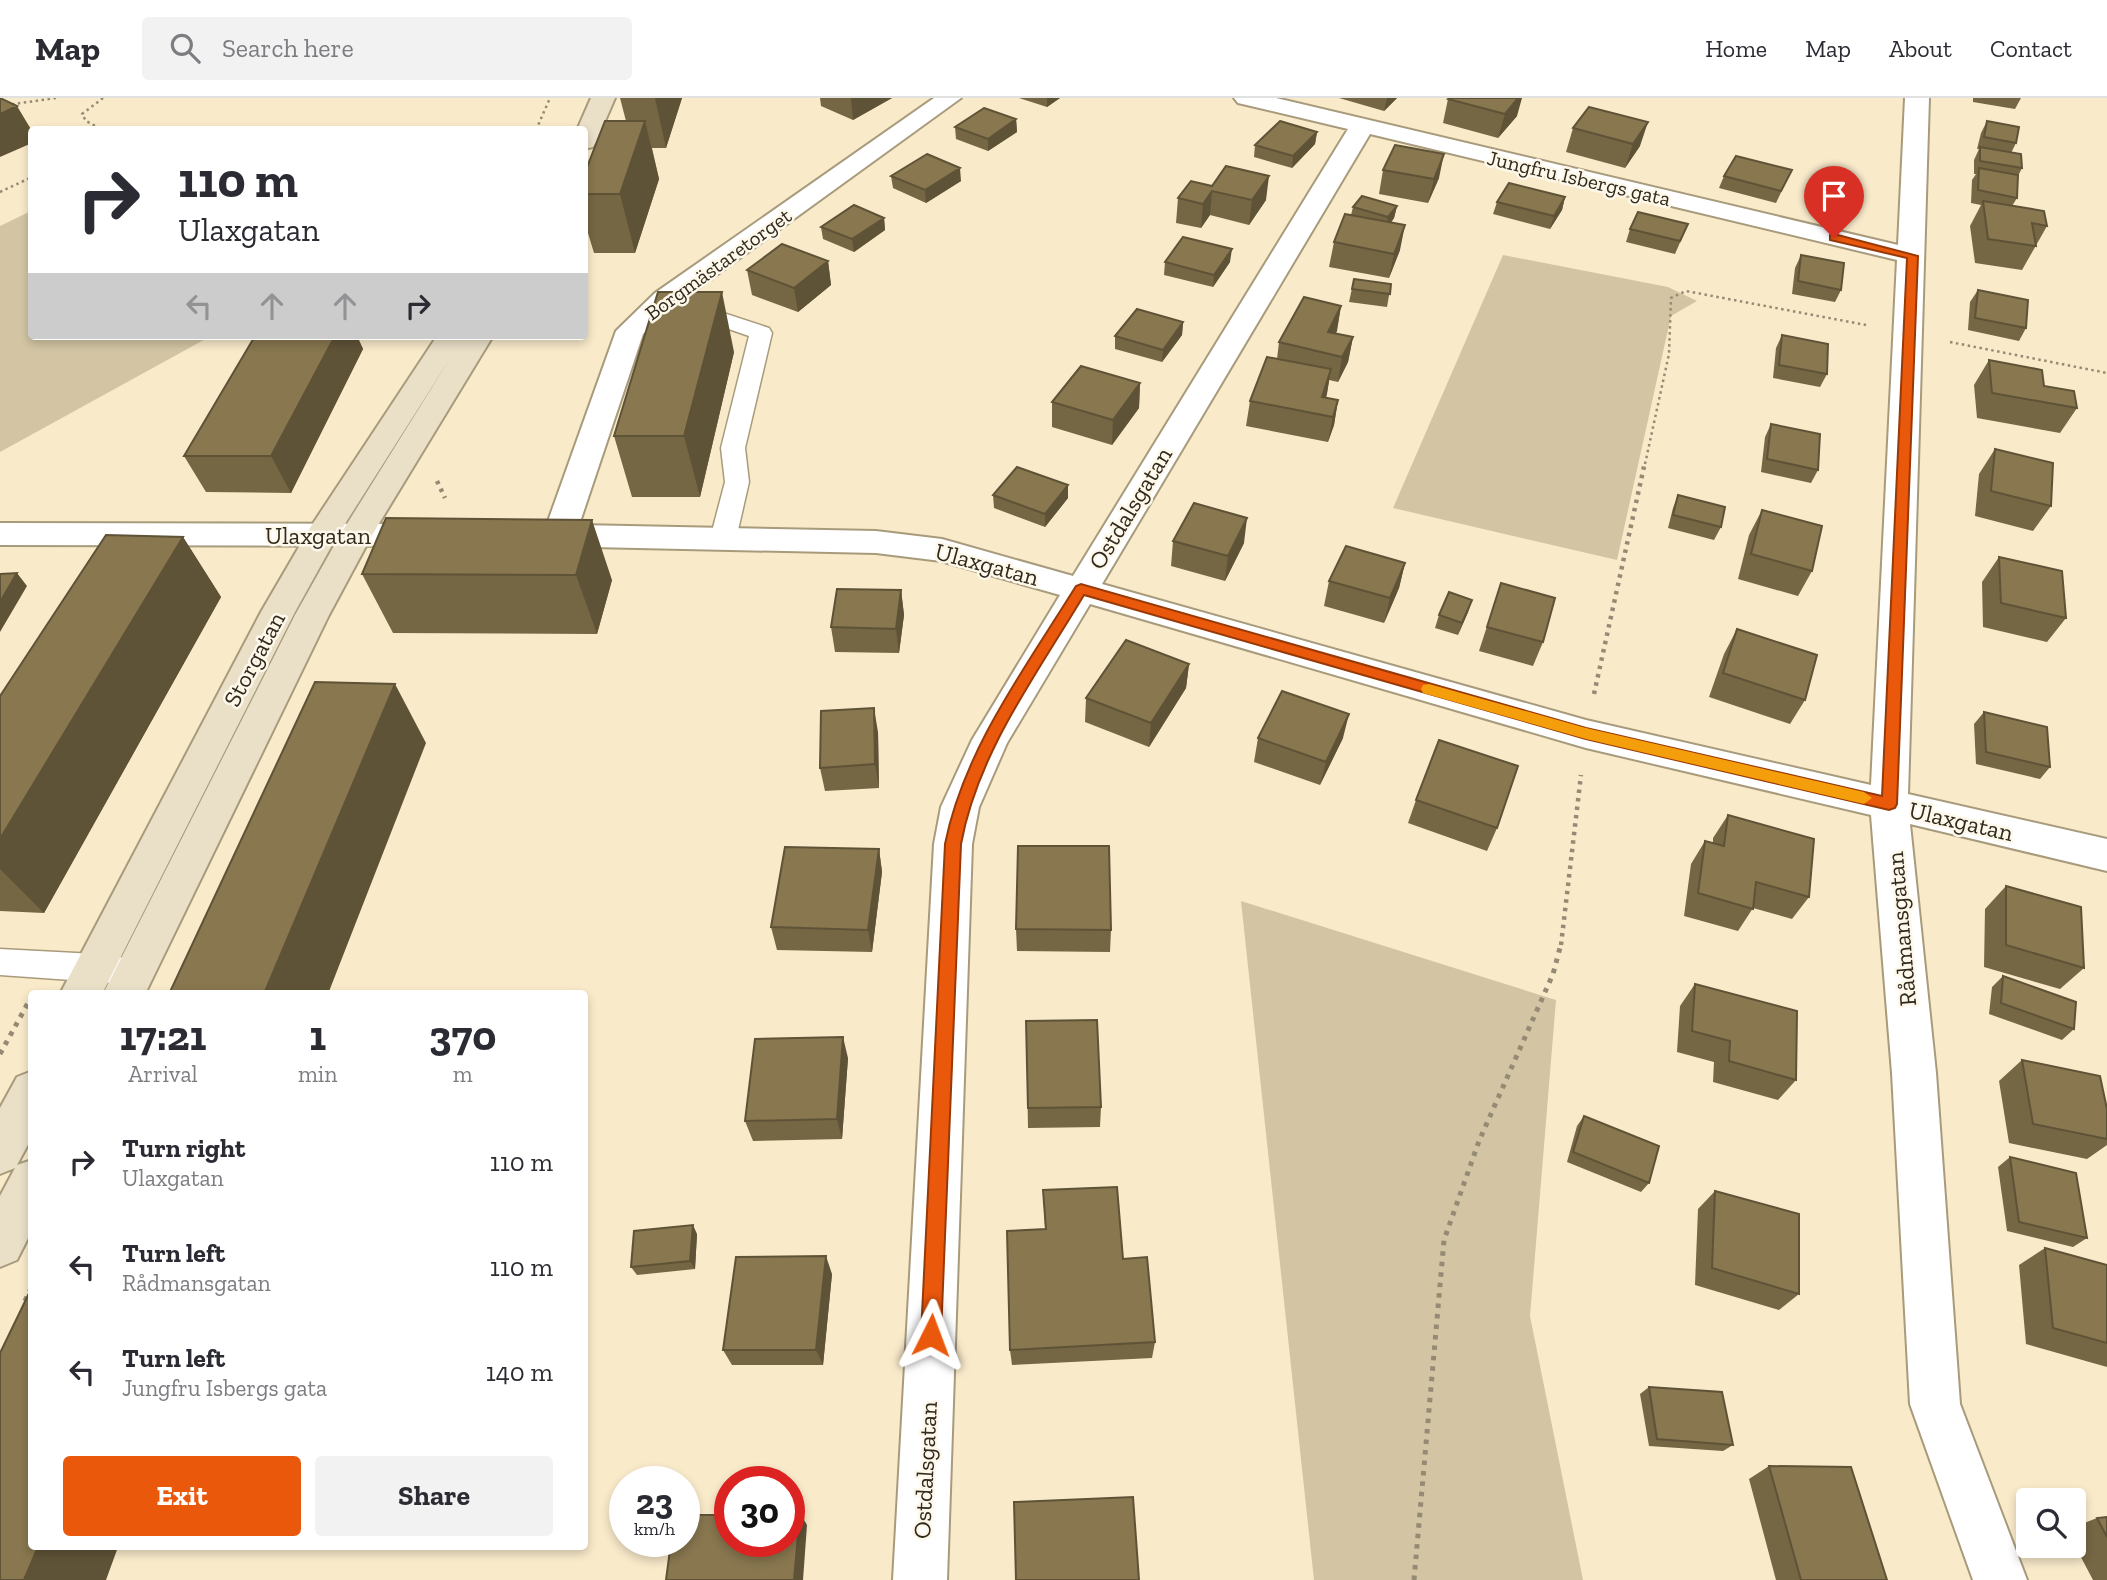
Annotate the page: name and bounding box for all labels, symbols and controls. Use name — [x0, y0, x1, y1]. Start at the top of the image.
search box — [142, 17, 632, 80]
text: Map — [35, 29, 100, 68]
icon: search — [166, 29, 204, 67]
text: Search here — [222, 32, 354, 64]
text: Home — [1705, 34, 1767, 63]
text: Map — [1805, 34, 1851, 63]
text: About — [1889, 34, 1952, 63]
text: Contact — [1990, 34, 2072, 63]
street label: Jungfru Isbergs gata — [1485, 145, 1673, 211]
text: 110 m — [178, 151, 298, 210]
icon: right — [63, 154, 154, 245]
pin — [1804, 166, 1864, 238]
icon: arrive — [1815, 177, 1853, 215]
street label: Borgmästaretorget — [640, 203, 796, 325]
text: Ulaxgatan — [178, 211, 320, 249]
icon: left — [180, 287, 218, 325]
icon: ahead — [253, 287, 291, 325]
icon: ahead — [326, 287, 364, 325]
icon: right — [399, 287, 437, 325]
street label: Ostdalsgatan — [1082, 441, 1178, 574]
street label: Ulaxgatan — [265, 521, 371, 550]
street label: Ulaxgatan — [932, 536, 1042, 592]
street label: Storgatan — [217, 606, 291, 711]
street label: Ulaxgatan — [1906, 795, 2016, 847]
street label: Rådmansgatan — [1880, 850, 1922, 1008]
text: 17:21 — [120, 1010, 206, 1061]
text: 1 — [309, 1010, 326, 1061]
text: 370 — [429, 1010, 496, 1061]
text: Arrival — [128, 1060, 198, 1088]
text: min — [298, 1060, 337, 1088]
text: m — [453, 1060, 473, 1088]
text: Turn right — [122, 1132, 245, 1164]
icon: right — [63, 1143, 101, 1181]
text: 110 m — [490, 1146, 553, 1178]
text: Ulaxgatan — [122, 1164, 224, 1192]
text: Turn left — [122, 1237, 225, 1269]
icon: left — [63, 1248, 101, 1286]
text: 110 m — [490, 1251, 553, 1283]
text: Rådmansgatan — [122, 1269, 271, 1297]
position arrow — [894, 1298, 968, 1372]
text: Turn left — [122, 1342, 225, 1374]
icon: left — [63, 1353, 101, 1391]
text: 140 m — [486, 1356, 553, 1388]
text: Jungfru Isbergs gata — [122, 1374, 327, 1402]
street label: Ostdalsgatan — [907, 1400, 943, 1539]
button: Exit — [63, 1456, 301, 1536]
button: Share — [315, 1456, 553, 1536]
speed limit sign: 30 — [714, 1466, 805, 1557]
text: 23 — [636, 1481, 673, 1523]
map controls — [2016, 1488, 2086, 1558]
button: search — [2016, 1488, 2086, 1558]
text: km/h — [634, 1518, 675, 1540]

